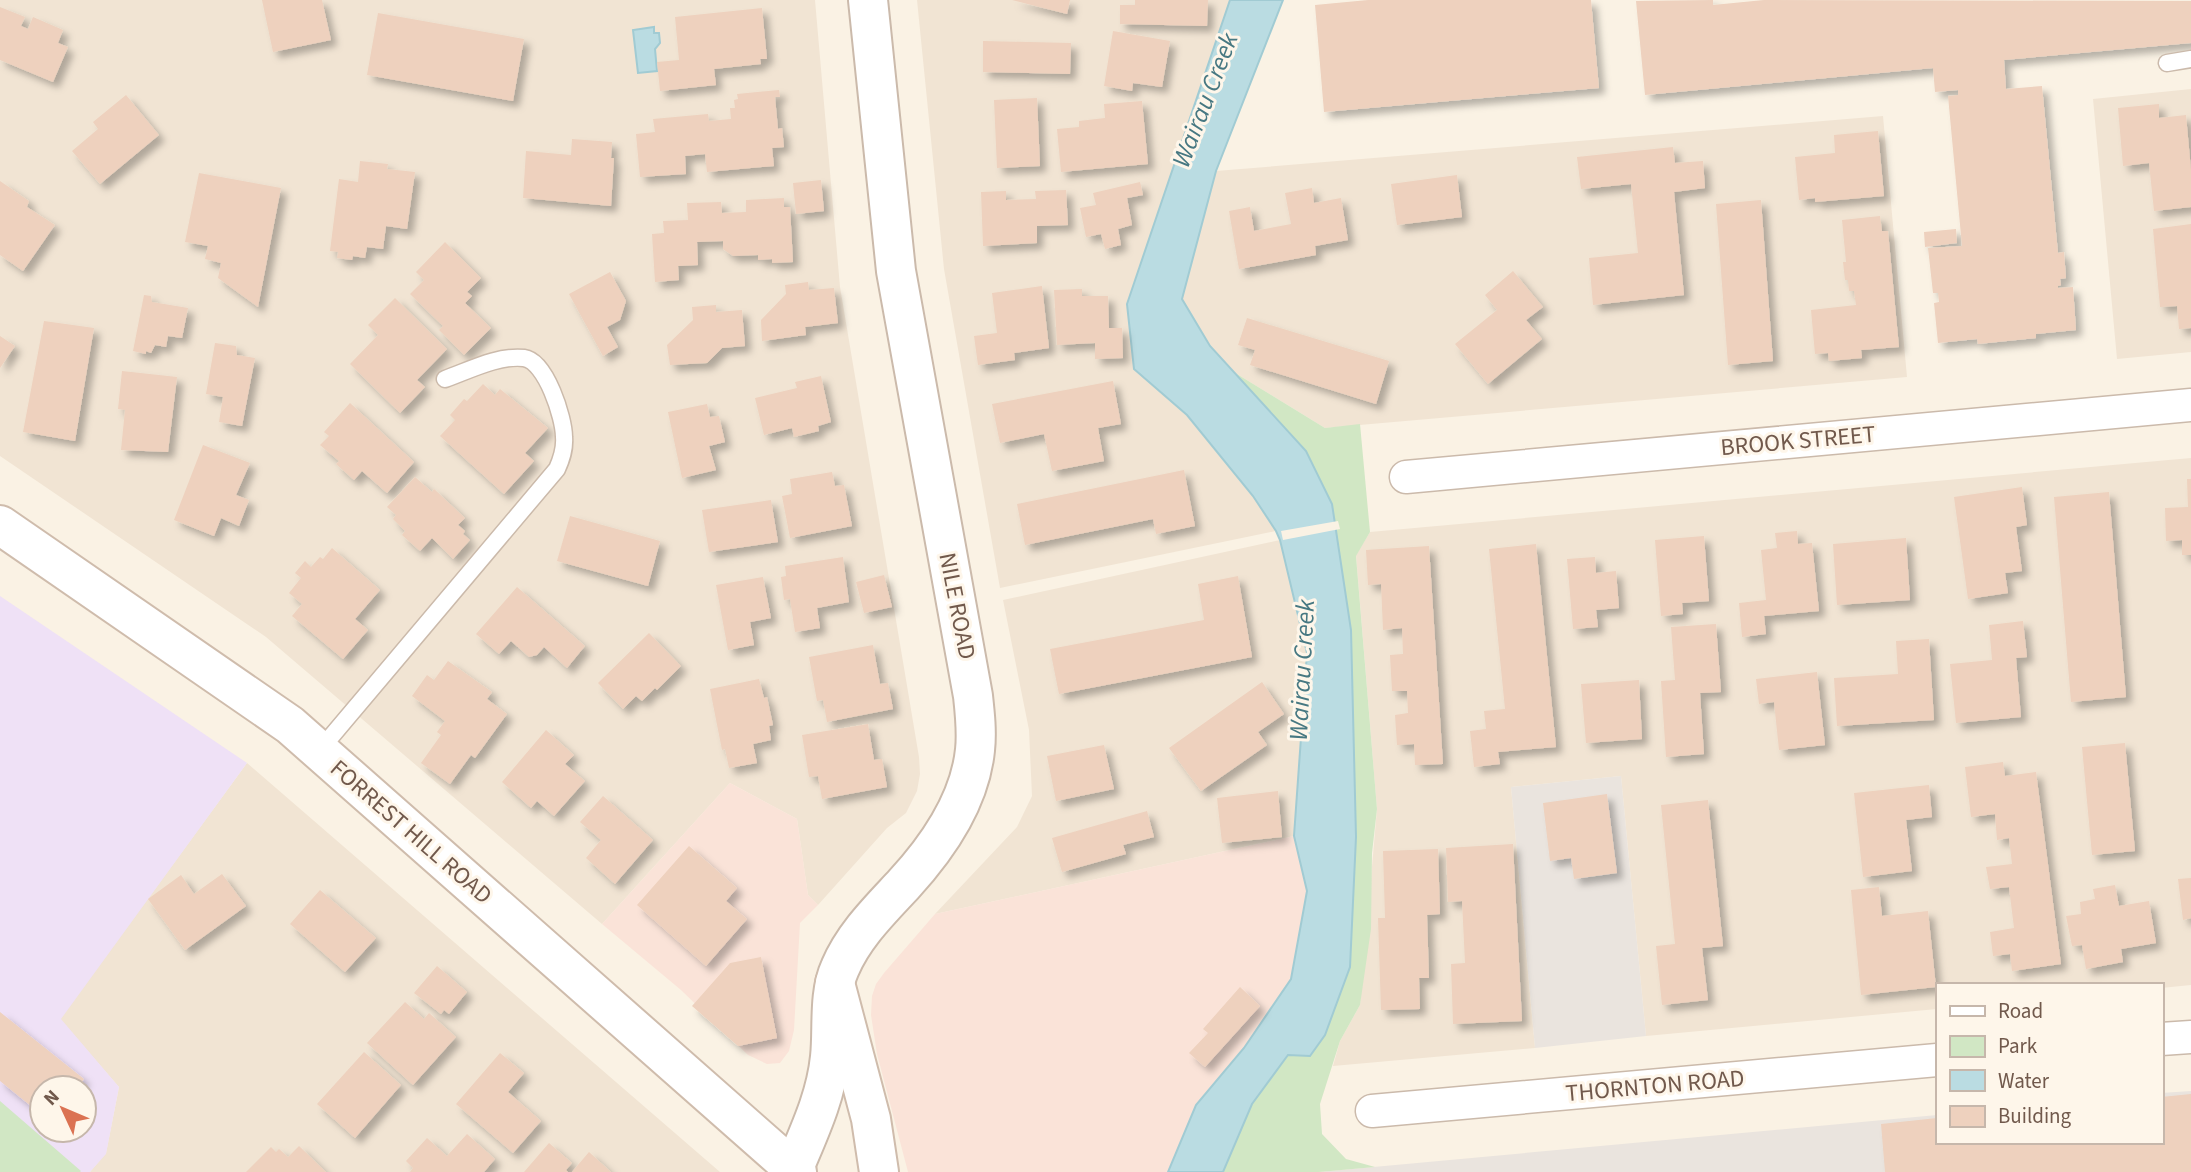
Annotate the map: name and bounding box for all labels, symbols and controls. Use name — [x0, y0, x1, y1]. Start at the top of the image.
water label: Wairau Creek — [1162, 27, 1248, 173]
street label: BROOK STREET — [1719, 417, 1877, 465]
street label: NILE ROAD — [930, 550, 984, 662]
water label: Wairau Creek — [1280, 598, 1324, 741]
street label: FORREST HILL ROAD — [322, 752, 500, 912]
legend — [1936, 983, 2163, 1144]
text: Road — [1998, 996, 2043, 1026]
text: Park — [1998, 1031, 2038, 1061]
street label: THORNTON ROAD — [1564, 1061, 1746, 1111]
text: Water — [1998, 1066, 2050, 1096]
north arrow — [28, 1074, 98, 1144]
text: N — [38, 1084, 66, 1112]
text: Building — [1998, 1101, 2072, 1131]

